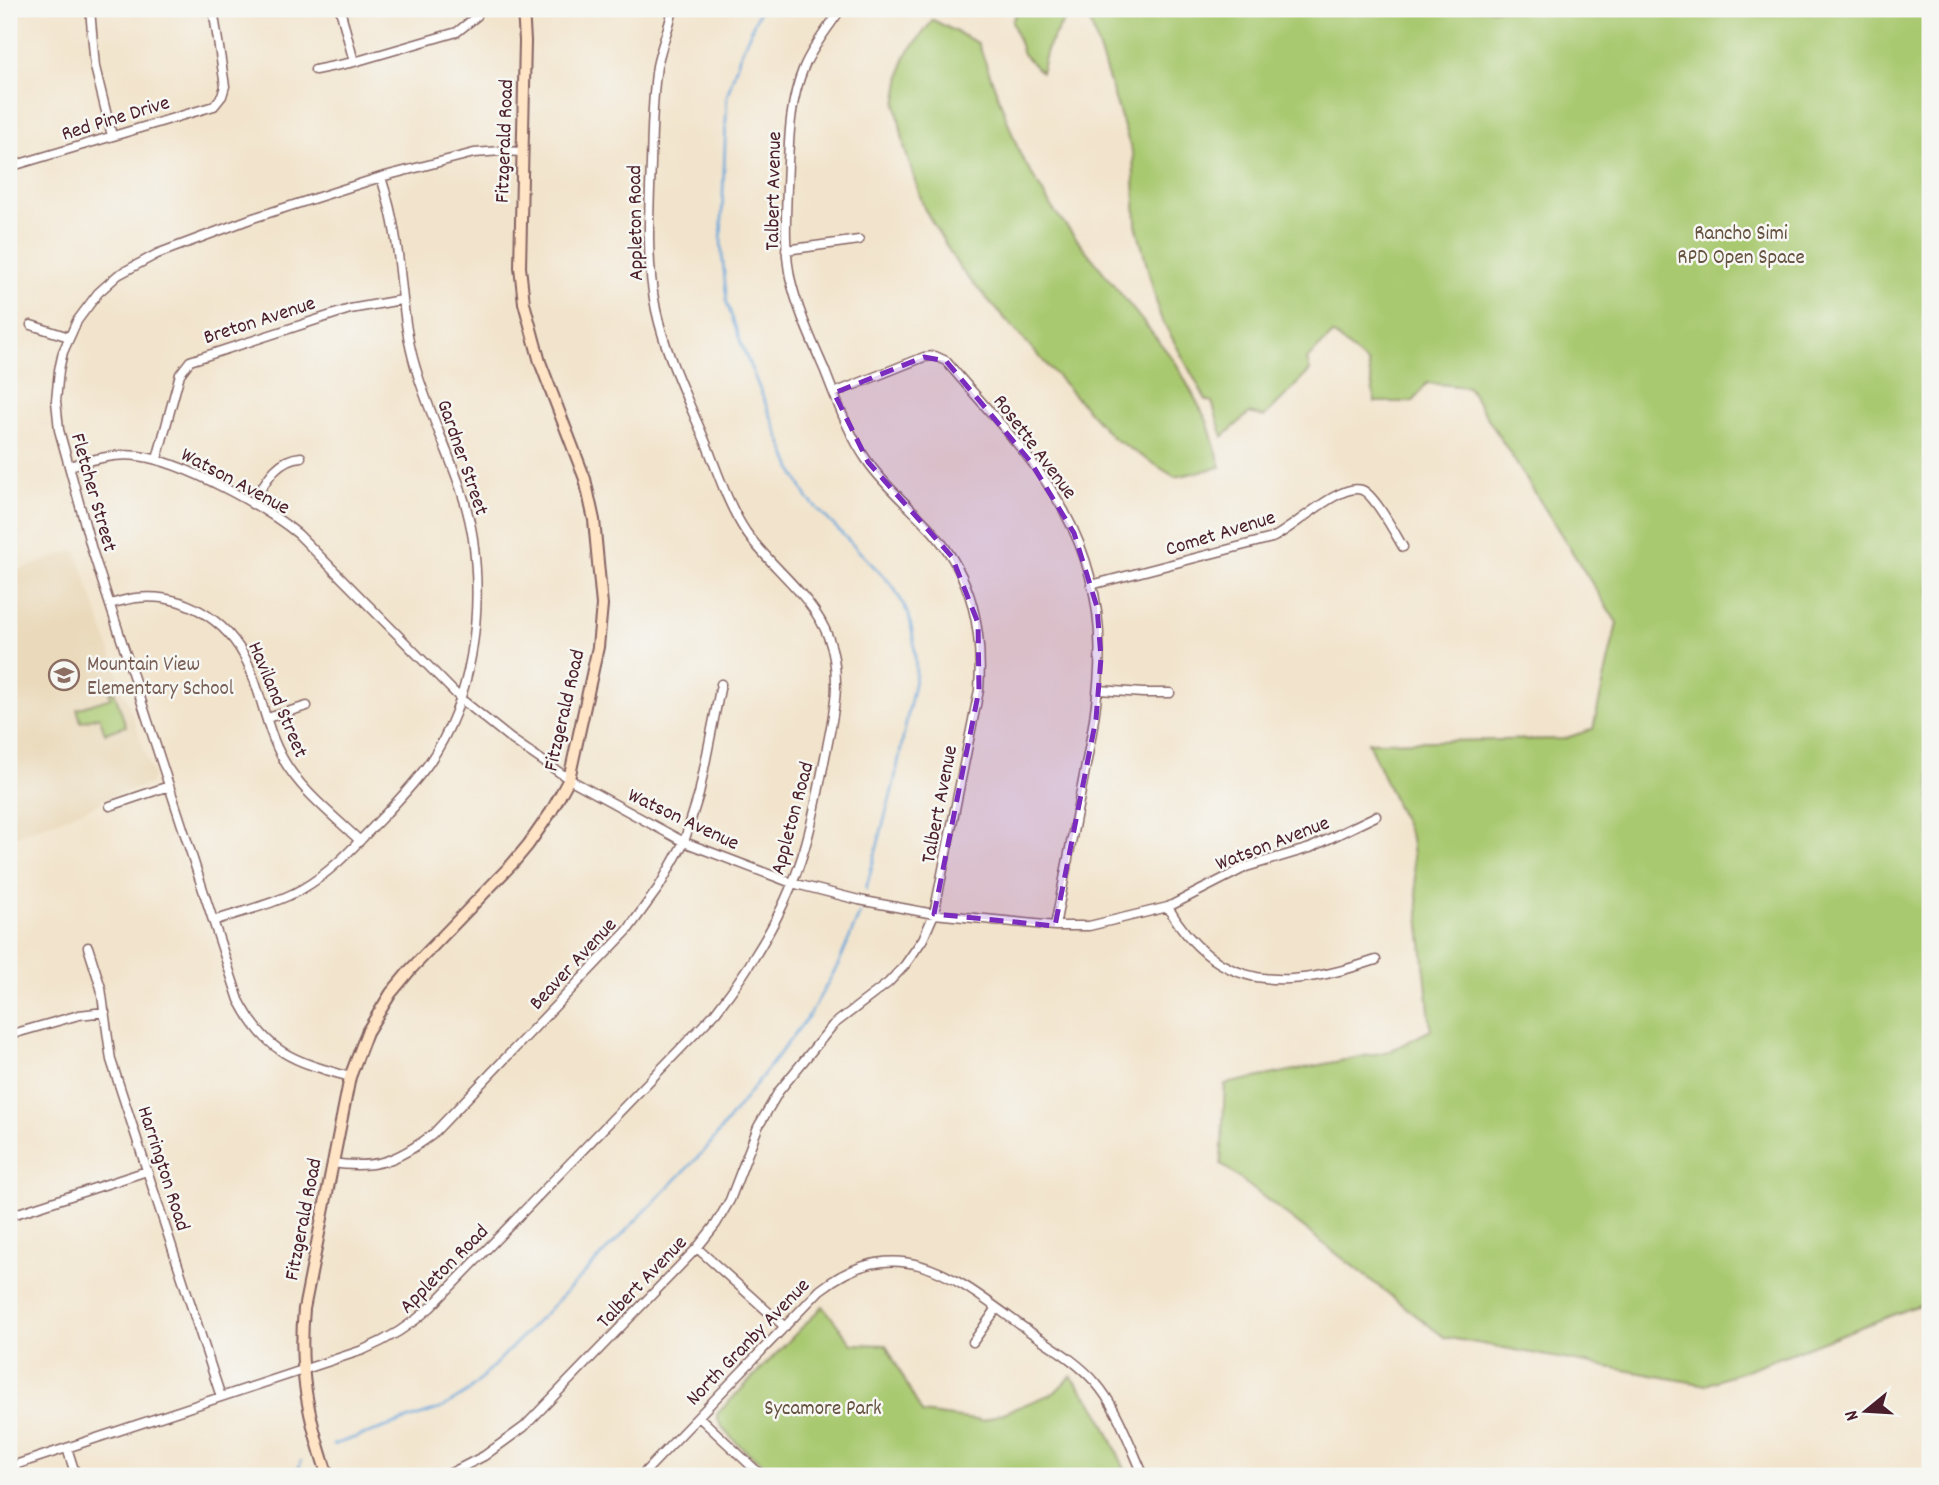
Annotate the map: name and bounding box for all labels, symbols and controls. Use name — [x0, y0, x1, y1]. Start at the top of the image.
street label: Fitzgerald Road — [489, 79, 523, 204]
street label: Red Pine Drive — [58, 89, 174, 151]
street label: Talbert Avenue — [759, 131, 791, 251]
street label: Appleton Road — [621, 165, 653, 281]
park label: Rancho Simi RPD Open Space — [1677, 220, 1805, 274]
street label: Breton Avenue — [200, 290, 320, 354]
street label: Rosette Avenue — [984, 389, 1083, 507]
street label: Gardner Street — [427, 396, 495, 520]
street label: Fletcher Street — [61, 430, 123, 556]
street label: Watson Avenue — [175, 441, 295, 524]
street label: Comet Avenue — [1162, 504, 1279, 566]
street label: Haviland Street — [238, 637, 314, 763]
street label: Fitzgerald Road — [537, 647, 594, 774]
place label: Mountain View Elementary School — [87, 651, 234, 705]
school or university icon: Mountain View Elementary School — [47, 658, 81, 692]
street label: Talbert Avenue — [915, 743, 967, 866]
street label: Appleton Road — [764, 759, 823, 879]
street label: Watson Avenue — [622, 782, 743, 860]
street label: Watson Avenue — [1212, 809, 1334, 880]
street label: Beaver Avenue — [523, 912, 625, 1018]
street label: Harrington Road — [128, 1103, 196, 1235]
street label: Fitzgerald Road — [278, 1156, 331, 1283]
street label: Appleton Road — [394, 1219, 497, 1322]
street label: Talbert Avenue — [591, 1230, 695, 1336]
street label: North Granby Avenue — [680, 1272, 818, 1414]
north arrow — [1830, 1376, 1900, 1446]
park label: Sycamore Park — [764, 1395, 882, 1425]
text: N — [1839, 1407, 1867, 1424]

